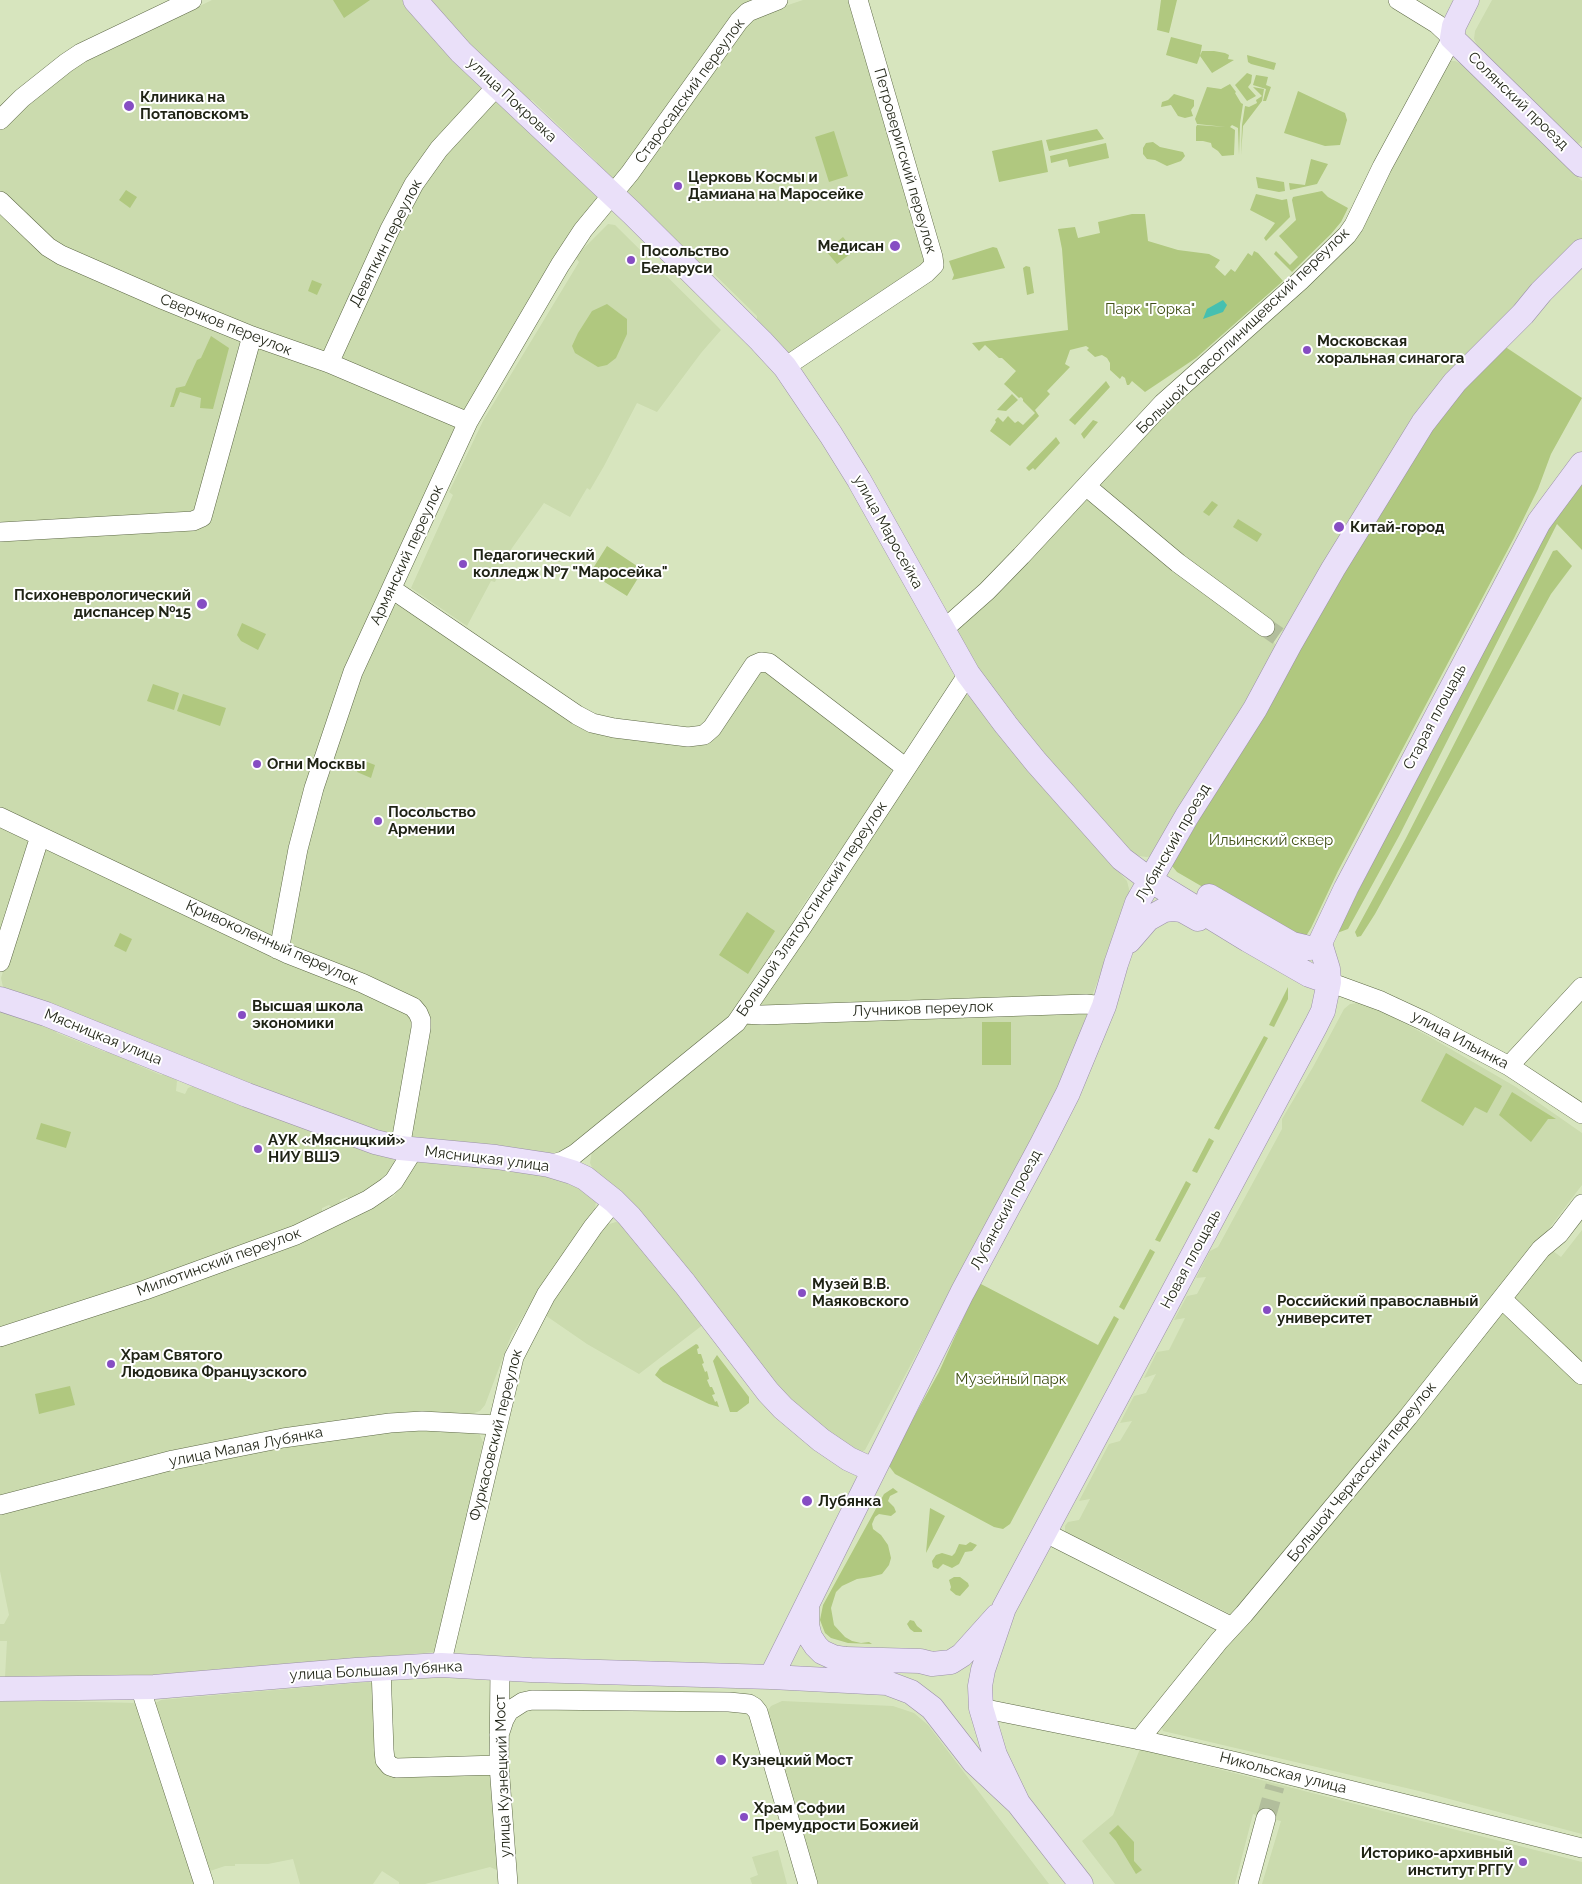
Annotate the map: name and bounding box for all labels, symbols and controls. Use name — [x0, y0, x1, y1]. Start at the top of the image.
street label: Старосадский переулок — [631, 15, 749, 167]
street label: Солянский проезд — [1464, 48, 1572, 154]
street label: улица Покровка — [464, 54, 560, 146]
street label: Петроверигский переулок — [870, 66, 940, 256]
place label: Клиника на Потаповскомъ — [140, 88, 248, 123]
marker: Клиника на Потаповскомъ — [122, 99, 136, 113]
place label: Церковь Космы и Дамиана на Маросейке — [688, 168, 864, 203]
street label: Девяткин переулок — [346, 176, 426, 310]
marker: Церковь Космы и Дамиана на Маросейке — [672, 180, 684, 192]
street label: Большой Спасоглинищевский переулок — [1133, 224, 1353, 438]
place label: Медисан — [817, 237, 884, 255]
marker: Медисан — [888, 239, 902, 253]
place label: Посольство Беларуси — [641, 242, 729, 277]
marker: Посольство Беларуси — [625, 254, 637, 266]
street label: Сверчков переулок — [157, 290, 295, 360]
park label: Парк "Горка" — [1105, 300, 1195, 318]
place label: Московская хоральная синагога — [1317, 332, 1464, 367]
marker: Московская хоральная синагога — [1301, 344, 1313, 356]
street label: улица Маросейка — [849, 472, 927, 592]
street label: Армянский переулок — [367, 482, 447, 628]
place label: Китай-город — [1350, 518, 1445, 536]
marker: Китай-город — [1332, 520, 1346, 534]
place label: Педагогический колледж №7 "Маросейка" — [473, 546, 668, 581]
marker: Педагогический колледж №7 "Маросейка" — [457, 558, 469, 570]
place label: Психоневрологический диспансер №15 — [14, 586, 191, 621]
marker: Психоневрологический диспансер №15 — [195, 597, 209, 611]
street label: Старая площадь — [1400, 661, 1470, 773]
place label: Огни Москвы — [267, 755, 365, 773]
marker: Огни Москвы — [251, 758, 263, 770]
street label: Лубянский проезд — [1132, 781, 1214, 905]
street label: Большой Златоустинский переулок — [733, 798, 891, 1020]
place label: Посольство Армении — [388, 803, 476, 838]
marker: Посольство Армении — [372, 815, 384, 827]
park label: Ильинский сквер — [1209, 831, 1333, 849]
street label: Кривоколенный переулок — [183, 897, 361, 989]
place label: Высшая школа экономики — [252, 997, 363, 1032]
street label: Лучников переулок — [852, 998, 994, 1020]
street label: Мясницкая улица — [41, 1005, 165, 1069]
street label: улица Ильинка — [1408, 1007, 1512, 1073]
marker: Высшая школа экономики — [236, 1009, 248, 1021]
place label: АУК «Мясницкий» НИУ ВШЭ — [268, 1131, 405, 1166]
street label: Мясницкая улица — [424, 1142, 550, 1176]
marker: АУК «Мясницкий» НИУ ВШЭ — [252, 1143, 264, 1155]
street label: Лубянский проезд — [967, 1147, 1045, 1273]
street label: Новая площадь — [1157, 1206, 1225, 1312]
street label: Милютинский переулок — [134, 1224, 304, 1300]
place label: Музей В.В. Маяковского — [812, 1275, 909, 1310]
marker: Музей В.В. Маяковского — [796, 1287, 808, 1299]
place label: Российский православный университет — [1277, 1292, 1478, 1327]
marker: Российский православный университет — [1261, 1304, 1273, 1316]
place label: Храм Святого Людовика Французского — [121, 1346, 307, 1381]
street label: Фуркасовский переулок — [466, 1347, 526, 1523]
marker: Храм Святого Людовика Французского — [105, 1358, 117, 1370]
park label: Музейный парк — [955, 1370, 1067, 1388]
street label: Большой Черкасский переулок — [1284, 1378, 1440, 1566]
street label: улица Малая Лубянка — [168, 1423, 324, 1471]
place label: Лубянка — [818, 1492, 881, 1510]
marker: Лубянка — [800, 1494, 814, 1508]
street label: улица Большая Лубянка — [289, 1657, 463, 1685]
street label: улица Кузнецкий Мост — [491, 1694, 515, 1858]
street label: Никольская улица — [1218, 1748, 1348, 1798]
place label: Кузнецкий Мост — [732, 1751, 853, 1769]
marker: Кузнецкий Мост — [714, 1753, 728, 1767]
place label: Храм Софии Премудрости Божией — [754, 1799, 919, 1834]
marker: Храм Софии Премудрости Божией — [738, 1811, 750, 1823]
place label: Историко-архивный институт РГГУ — [1361, 1844, 1513, 1879]
marker: Историко-архивный институт РГГУ — [1517, 1856, 1529, 1868]

